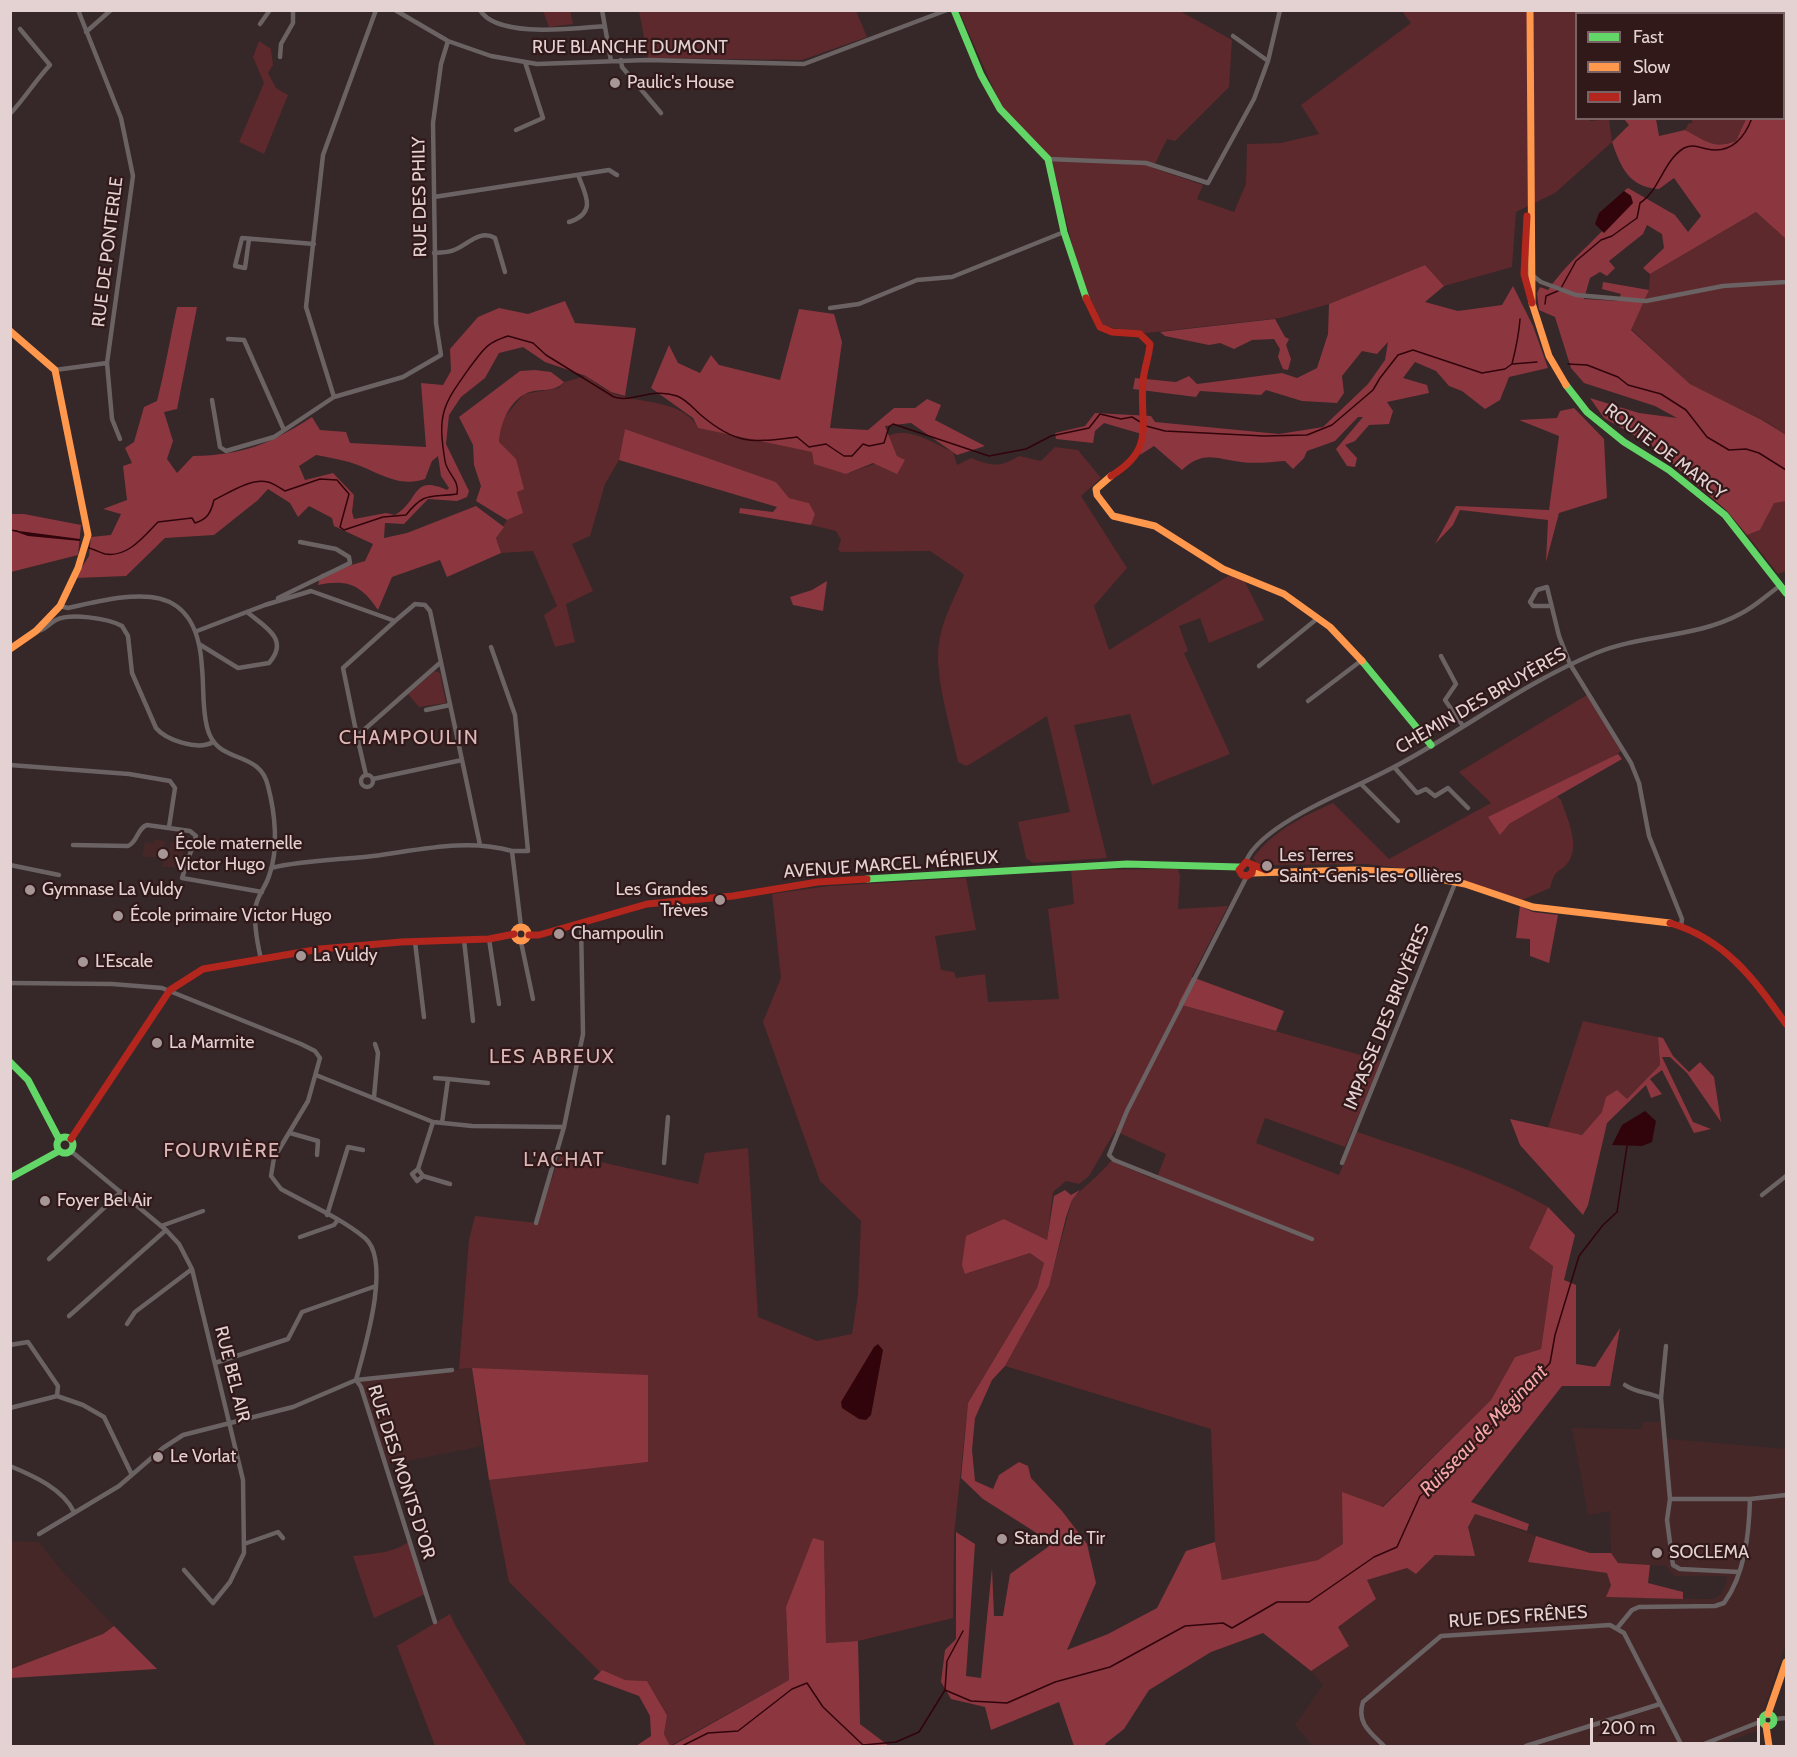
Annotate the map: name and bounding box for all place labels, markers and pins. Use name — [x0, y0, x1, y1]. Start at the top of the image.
place label: Paulic's House — [627, 72, 734, 94]
marker: Paulic's House — [608, 76, 622, 90]
place label: École maternelle Victor Hugo — [175, 833, 302, 876]
place label: Les Terres Saint-Genis-les-Ollières — [1279, 845, 1462, 888]
marker: École maternelle Victor Hugo — [156, 847, 170, 861]
marker: Les Terres Saint-Genis-les-Ollières — [1260, 859, 1274, 873]
place label: Gymnase La Vuldy — [42, 879, 183, 901]
place label: Les Grandes Trèves — [616, 879, 708, 922]
marker: Gymnase La Vuldy — [23, 883, 37, 897]
marker: Les Grandes Trèves — [713, 893, 727, 907]
place label: École primaire Victor Hugo — [130, 905, 332, 927]
marker: École primaire Victor Hugo — [111, 909, 125, 923]
place label: Champoulin — [571, 923, 664, 945]
marker: Champoulin — [552, 927, 566, 941]
place label: La Vuldy — [313, 945, 378, 967]
marker: La Vuldy — [294, 949, 308, 963]
place label: L'Escale — [95, 951, 153, 973]
marker: L'Escale — [76, 955, 90, 969]
place label: La Marmite — [169, 1032, 254, 1054]
marker: La Marmite — [150, 1036, 164, 1050]
place label: Foyer Bel Air — [57, 1190, 152, 1212]
marker: Foyer Bel Air — [38, 1194, 52, 1208]
place label: Le Vorlat — [170, 1446, 236, 1468]
marker: Le Vorlat — [151, 1450, 165, 1464]
place label: Stand de Tir — [1014, 1528, 1105, 1550]
marker: Stand de Tir — [995, 1532, 1009, 1546]
place label: SOCLEMA — [1669, 1542, 1749, 1564]
marker: SOCLEMA — [1650, 1546, 1664, 1560]

